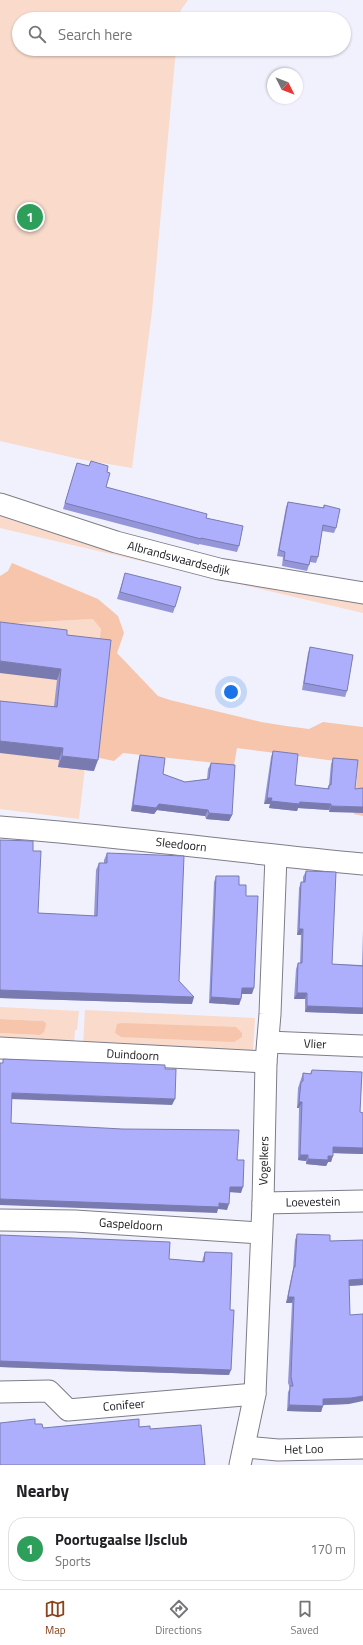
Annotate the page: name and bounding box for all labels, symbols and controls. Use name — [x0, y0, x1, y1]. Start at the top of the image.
search box — [12, 12, 351, 56]
icon: search — [26, 23, 48, 45]
text: Search here — [58, 23, 132, 46]
north arrow — [267, 68, 303, 104]
pin: 1 — [17, 202, 43, 232]
street label: Albrandswaardsedijk — [126, 535, 232, 580]
your location — [221, 682, 241, 702]
street label: Sleedoorn — [155, 832, 208, 856]
street label: Vlier — [303, 1034, 327, 1053]
street label: Duindoorn — [106, 1044, 160, 1065]
street label: Vogelkers — [253, 1135, 273, 1186]
street label: Loevestein — [285, 1191, 341, 1212]
street label: Gaspeldoorn — [98, 1213, 163, 1236]
street label: Conifeer — [102, 1393, 146, 1416]
street label: Het Loo — [284, 1439, 324, 1459]
text: Nearby — [16, 1478, 69, 1504]
text: Poortugaalse IJsclub — [55, 1528, 188, 1551]
text: 1 — [26, 1539, 34, 1559]
text: 170 m — [310, 1539, 346, 1559]
text: Sports — [55, 1551, 91, 1571]
tab: Map — [44, 1598, 66, 1638]
tab: Directions — [155, 1598, 202, 1638]
tab: Saved — [291, 1598, 319, 1638]

